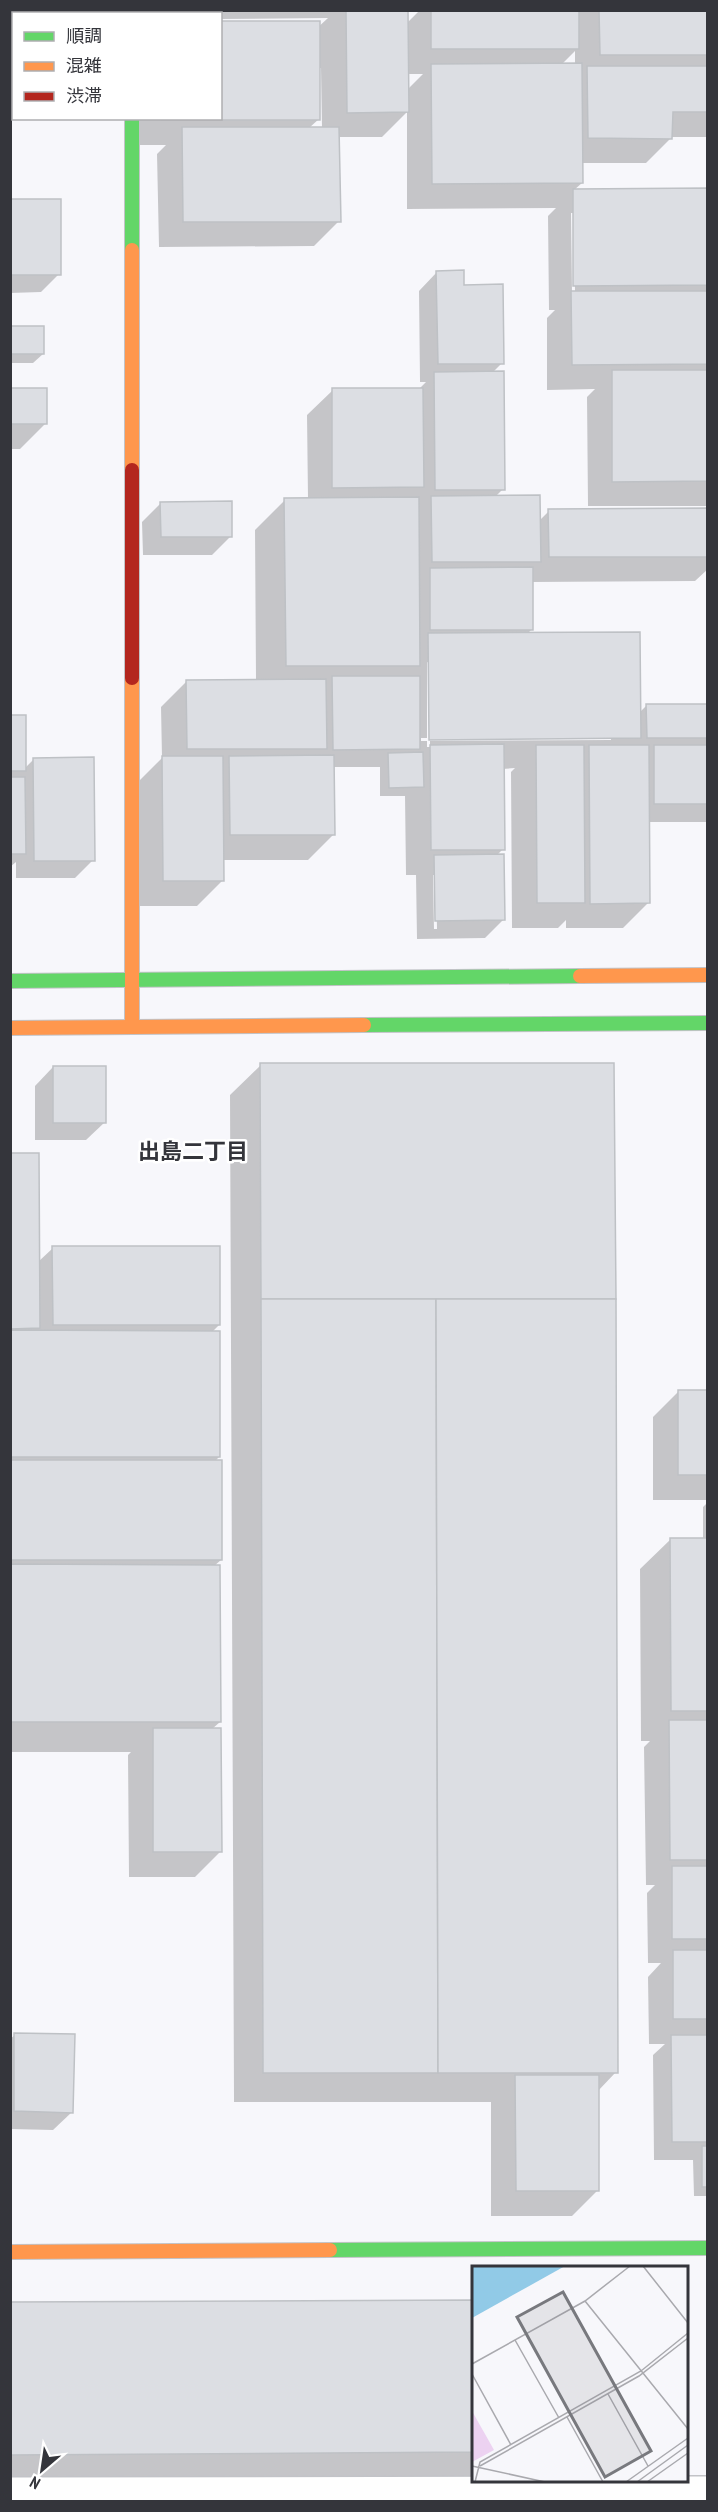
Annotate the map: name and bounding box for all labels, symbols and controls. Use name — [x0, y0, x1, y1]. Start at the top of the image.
legend — [12, 12, 222, 120]
text: 順調 — [66, 24, 102, 47]
text: 混雑 — [66, 54, 102, 77]
text: 渋滞 — [66, 84, 102, 107]
district label: 出島二丁目 — [138, 1137, 248, 1165]
inset map — [472, 2266, 688, 2482]
north arrow — [12, 2440, 72, 2500]
text: N — [26, 2472, 43, 2494]

